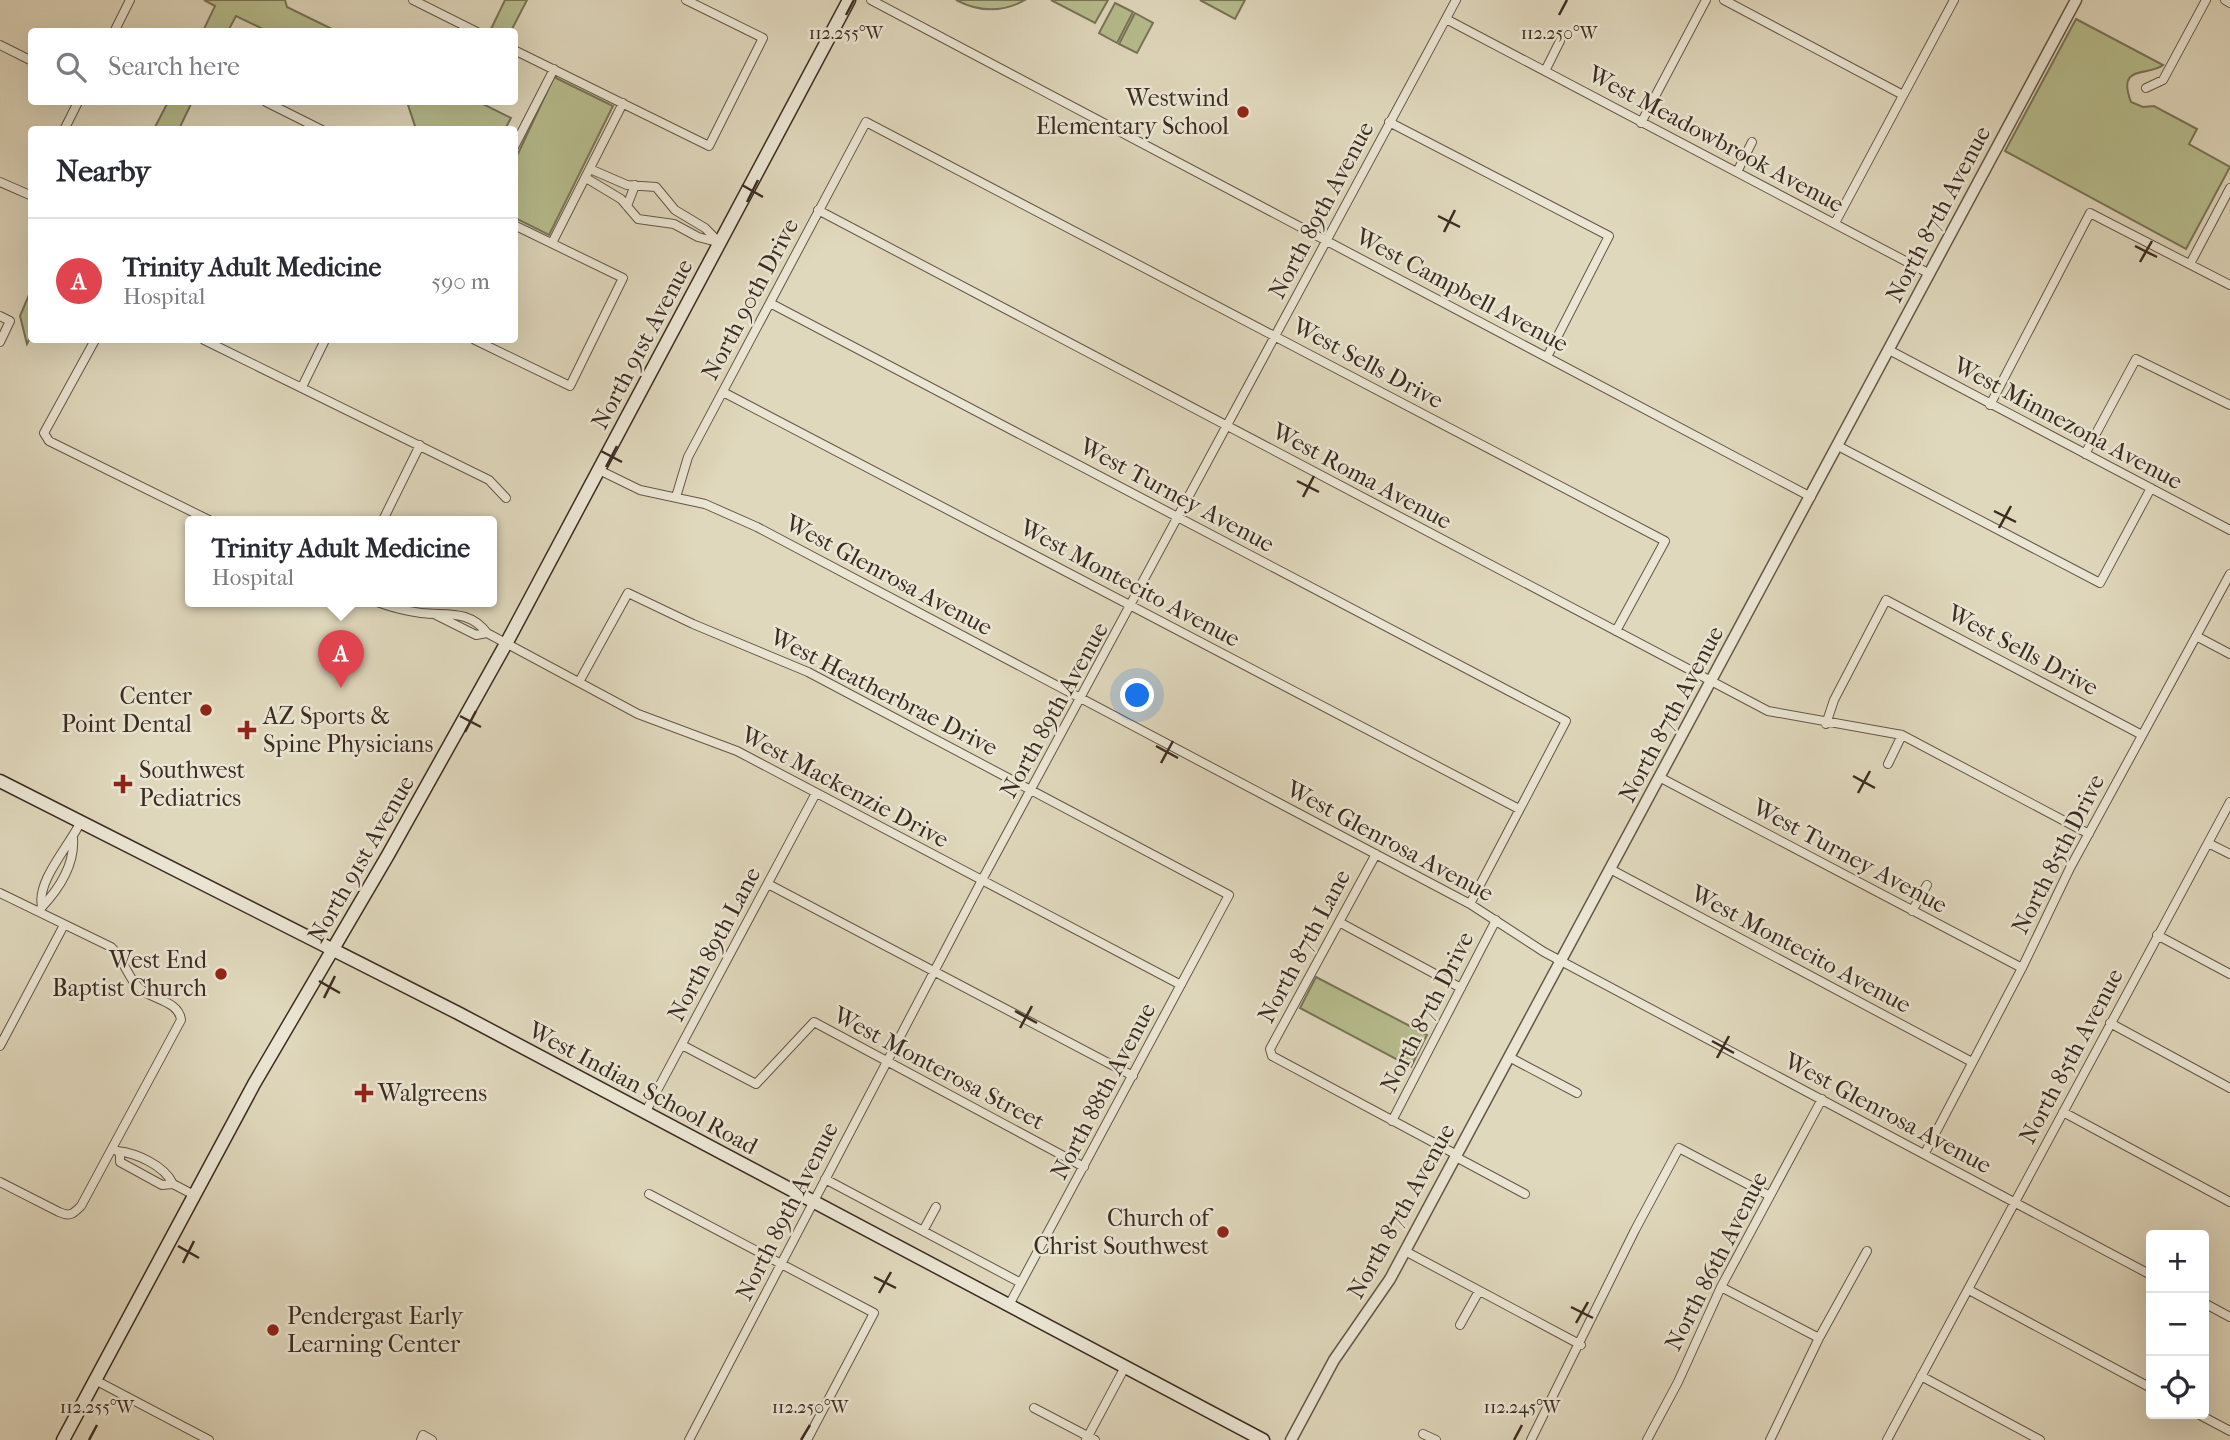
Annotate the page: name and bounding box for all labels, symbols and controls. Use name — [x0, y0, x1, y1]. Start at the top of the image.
text: 112.255°W — [809, 23, 885, 44]
text: 112.250°W — [1521, 23, 1599, 44]
search box — [28, 28, 518, 105]
icon: search — [52, 48, 90, 86]
text: Search here — [108, 51, 240, 82]
street label: West Meadowbrook Avenue — [1583, 59, 1849, 218]
place label: Westwind Elementary School — [1036, 84, 1230, 140]
marker: Westwind Elementary School — [1235, 104, 1251, 120]
street label: North 89th Avenue — [1262, 117, 1380, 303]
street label: North 87th Avenue — [1880, 121, 1996, 307]
text: Nearby — [56, 154, 151, 189]
street label: North 90th Drive — [696, 213, 804, 385]
street label: West Campbell Avenue — [1350, 222, 1573, 358]
text: Trinity Adult Medicine — [123, 252, 381, 283]
street label: North 91st Avenue — [585, 254, 699, 434]
text: A — [72, 268, 86, 295]
text: 590 m — [431, 268, 490, 295]
text: Hospital — [123, 283, 205, 310]
street label: West Sells Drive — [1287, 311, 1448, 415]
street label: West Minnezona Avenue — [1948, 350, 2187, 495]
street label: West Roma Avenue — [1267, 416, 1457, 535]
street label: West Turney Avenue — [1074, 431, 1279, 558]
street label: West Glenrosa Avenue — [780, 508, 997, 642]
street label: West Montecito Avenue — [1014, 513, 1245, 653]
popup — [185, 516, 497, 607]
text: Trinity Adult Medicine — [212, 533, 470, 564]
text: Hospital — [212, 564, 294, 591]
street label: West Sells Drive — [1942, 598, 2103, 702]
street label: North 89th Avenue — [994, 617, 1114, 803]
street label: North 87th Avenue — [1613, 621, 1729, 807]
street label: West Heatherbrae Drive — [765, 622, 1002, 762]
pin: A — [318, 630, 364, 688]
your location — [1120, 678, 1154, 712]
place label: Center Point Dental — [61, 682, 193, 738]
marker: Center Point Dental — [198, 702, 214, 718]
place label: AZ Sports & Spine Physicians — [262, 702, 434, 758]
marker: AZ Sports & Spine Physicians — [237, 720, 257, 740]
street label: West Mackenzie Drive — [736, 720, 954, 854]
place label: Southwest Pediatrics — [139, 756, 246, 812]
street label: North 85th Drive — [2006, 769, 2110, 939]
street label: North 91st Avenue — [302, 770, 420, 948]
marker: Southwest Pediatrics — [113, 774, 133, 794]
street label: West Glenrosa Avenue — [1281, 774, 1498, 908]
street label: West Turney Avenue — [1747, 792, 1952, 919]
street label: North 89th Lane — [662, 862, 766, 1026]
street label: North 87th Lane — [1252, 865, 1356, 1027]
street label: West Montecito Avenue — [1685, 879, 1916, 1019]
street label: North 87th Drive — [1374, 927, 1480, 1097]
place label: West End Baptist Church — [52, 946, 208, 1002]
street label: North 85th Avenue — [2013, 964, 2129, 1148]
marker: West End Baptist Church — [213, 966, 229, 982]
street label: North 88th Avenue — [1045, 998, 1161, 1184]
street label: West Monterosa Street — [828, 1000, 1050, 1136]
street label: West Indian School Road — [523, 1015, 763, 1161]
street label: West Glenrosa Avenue — [1779, 1046, 1996, 1180]
place label: Walgreens — [377, 1079, 487, 1107]
marker: Walgreens — [356, 1085, 372, 1101]
street label: North 89th Avenue — [730, 1117, 844, 1305]
street label: North 87th Avenue — [1341, 1119, 1461, 1303]
street label: North 86th Avenue — [1659, 1167, 1773, 1355]
place label: Church of Christ Southwest — [1033, 1204, 1214, 1260]
marker: Church of Christ Southwest — [1215, 1224, 1231, 1240]
map controls — [2146, 1230, 2209, 1419]
button: + — [2146, 1230, 2209, 1293]
button: − — [2146, 1293, 2209, 1356]
place label: Pendergast Early Learning Center — [287, 1302, 464, 1358]
marker: Pendergast Early Learning Center — [265, 1322, 281, 1338]
button: locate — [2146, 1356, 2209, 1419]
text: 112.255°W — [60, 1397, 136, 1418]
text: 112.250°W — [772, 1397, 850, 1418]
text: 112.245°W — [1484, 1397, 1562, 1418]

